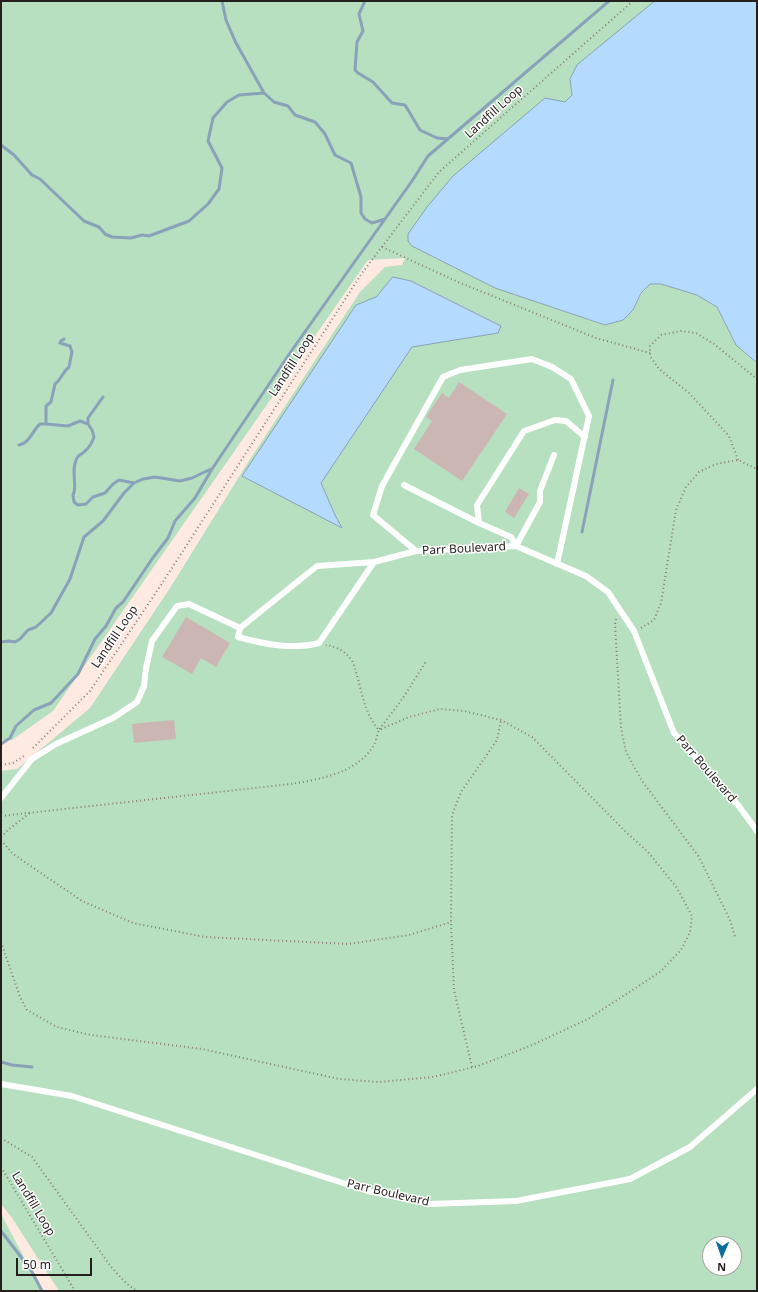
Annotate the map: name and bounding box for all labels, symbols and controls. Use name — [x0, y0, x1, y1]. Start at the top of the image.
street label: Landfill Loop — [462, 82, 526, 142]
street label: Landfill Loop — [266, 331, 318, 399]
street label: Parr Boulevard — [422, 540, 506, 558]
street label: Landfill Loop — [89, 603, 141, 671]
street label: Parr Boulevard — [673, 733, 739, 805]
street label: Landfill Loop — [8, 1169, 58, 1239]
street label: Parr Boulevard — [345, 1177, 431, 1209]
north arrow — [702, 1236, 742, 1276]
scale bar — [18, 1250, 94, 1276]
text: 50 m — [23, 1256, 51, 1273]
text: N — [717, 1260, 726, 1275]

